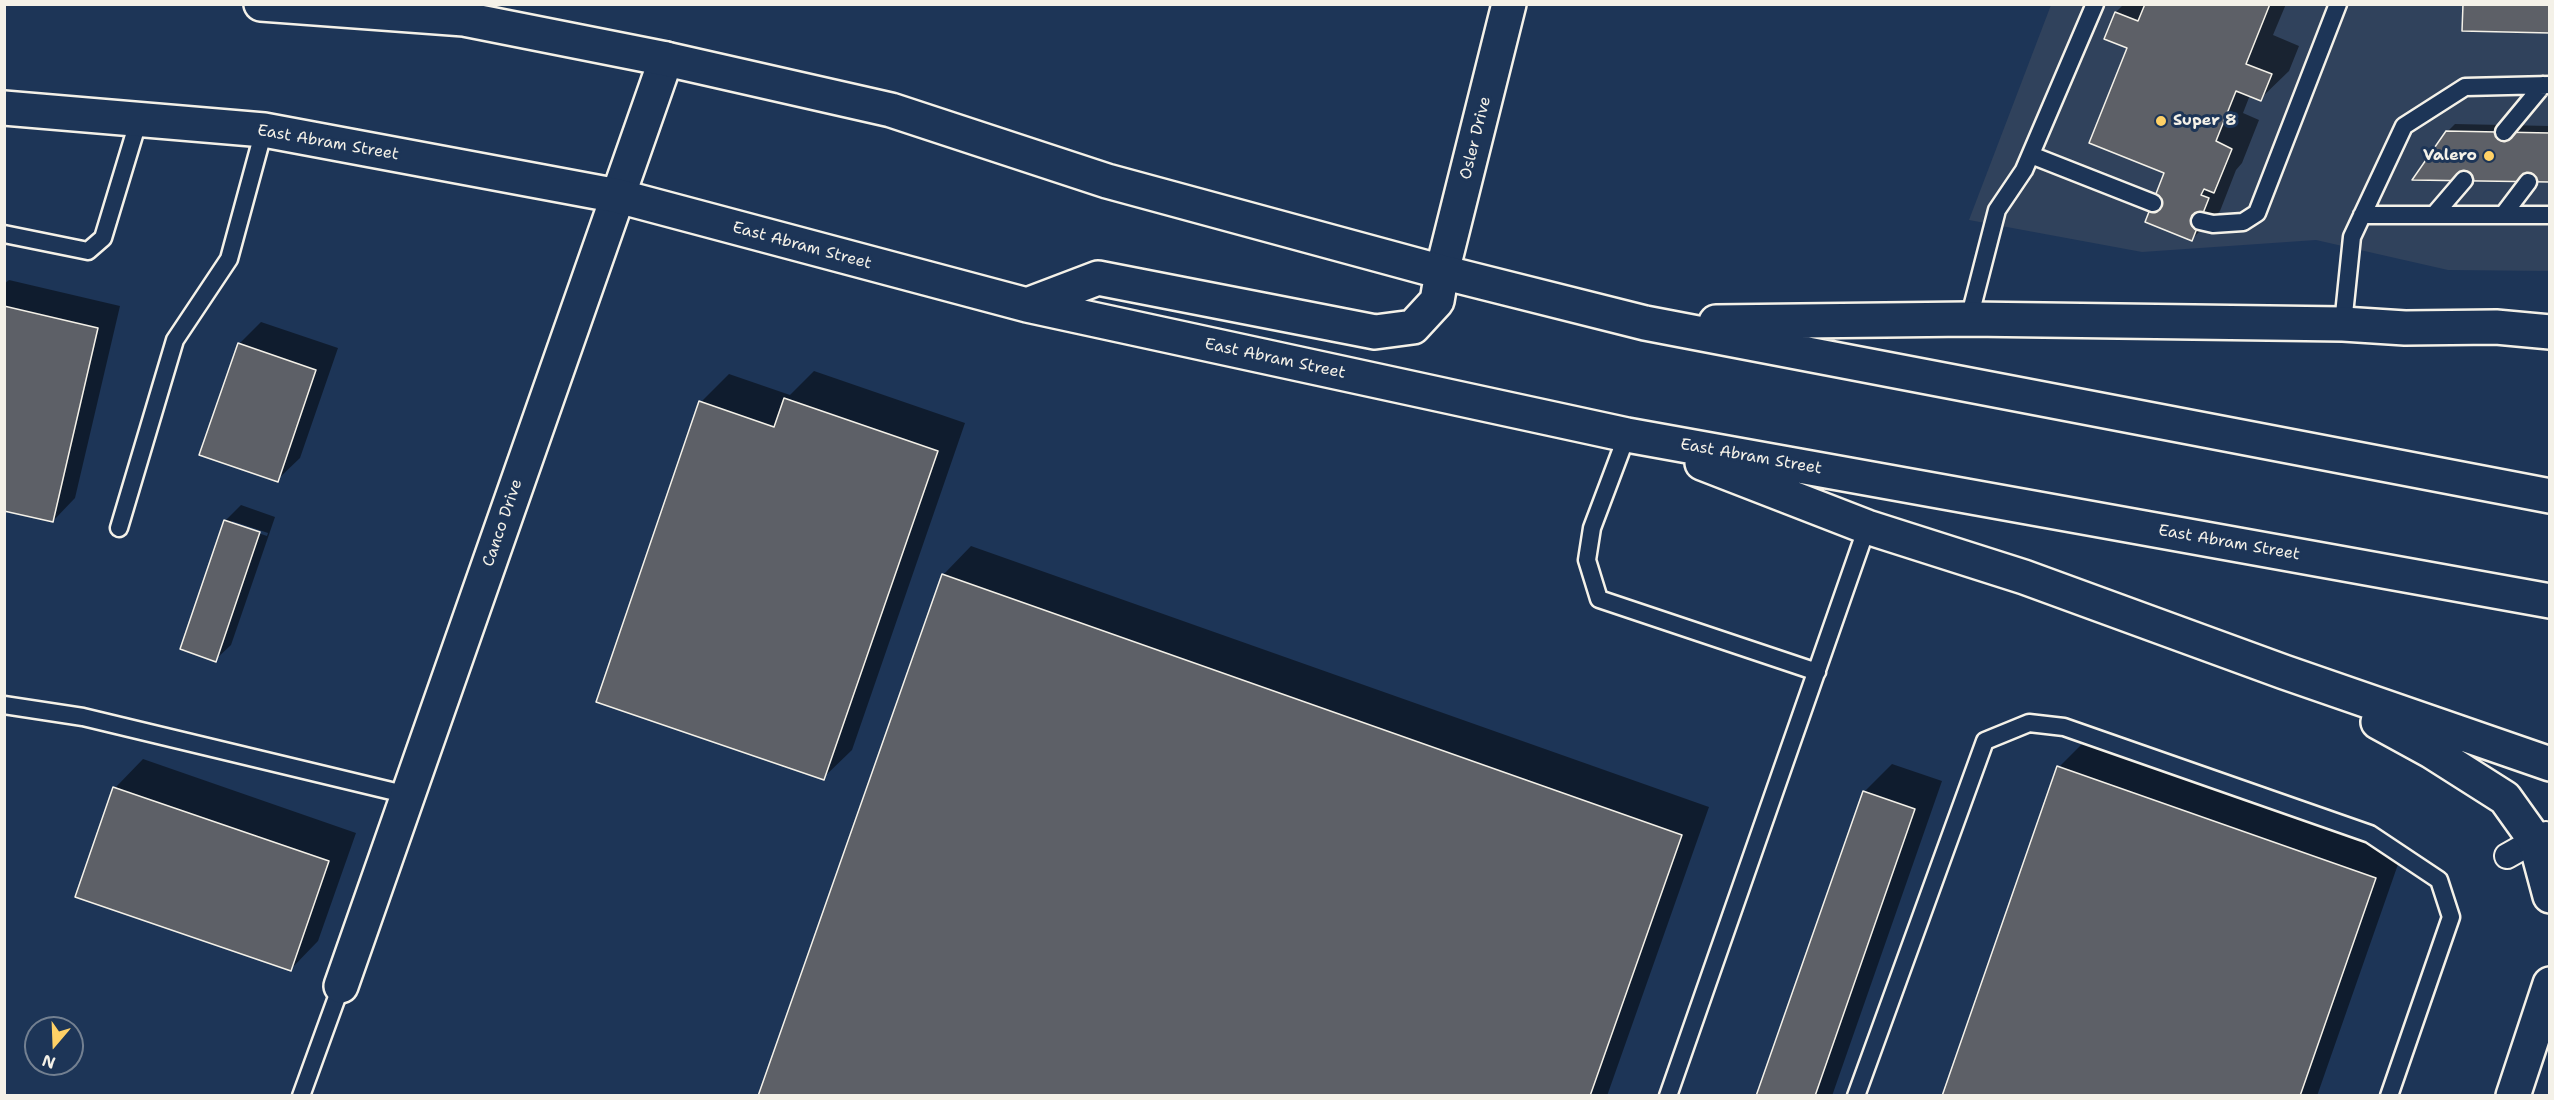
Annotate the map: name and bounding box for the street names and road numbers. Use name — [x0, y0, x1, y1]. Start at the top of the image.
street label: Osler Drive — [1456, 95, 1496, 181]
street label: East Abram Street — [256, 121, 400, 165]
street label: East Abram Street — [730, 218, 874, 274]
street label: East Abram Street — [1203, 335, 1347, 383]
street label: East Abram Street — [1679, 435, 1823, 479]
street label: Canco Drive — [479, 477, 527, 569]
street label: East Abram Street — [2157, 521, 2301, 565]

